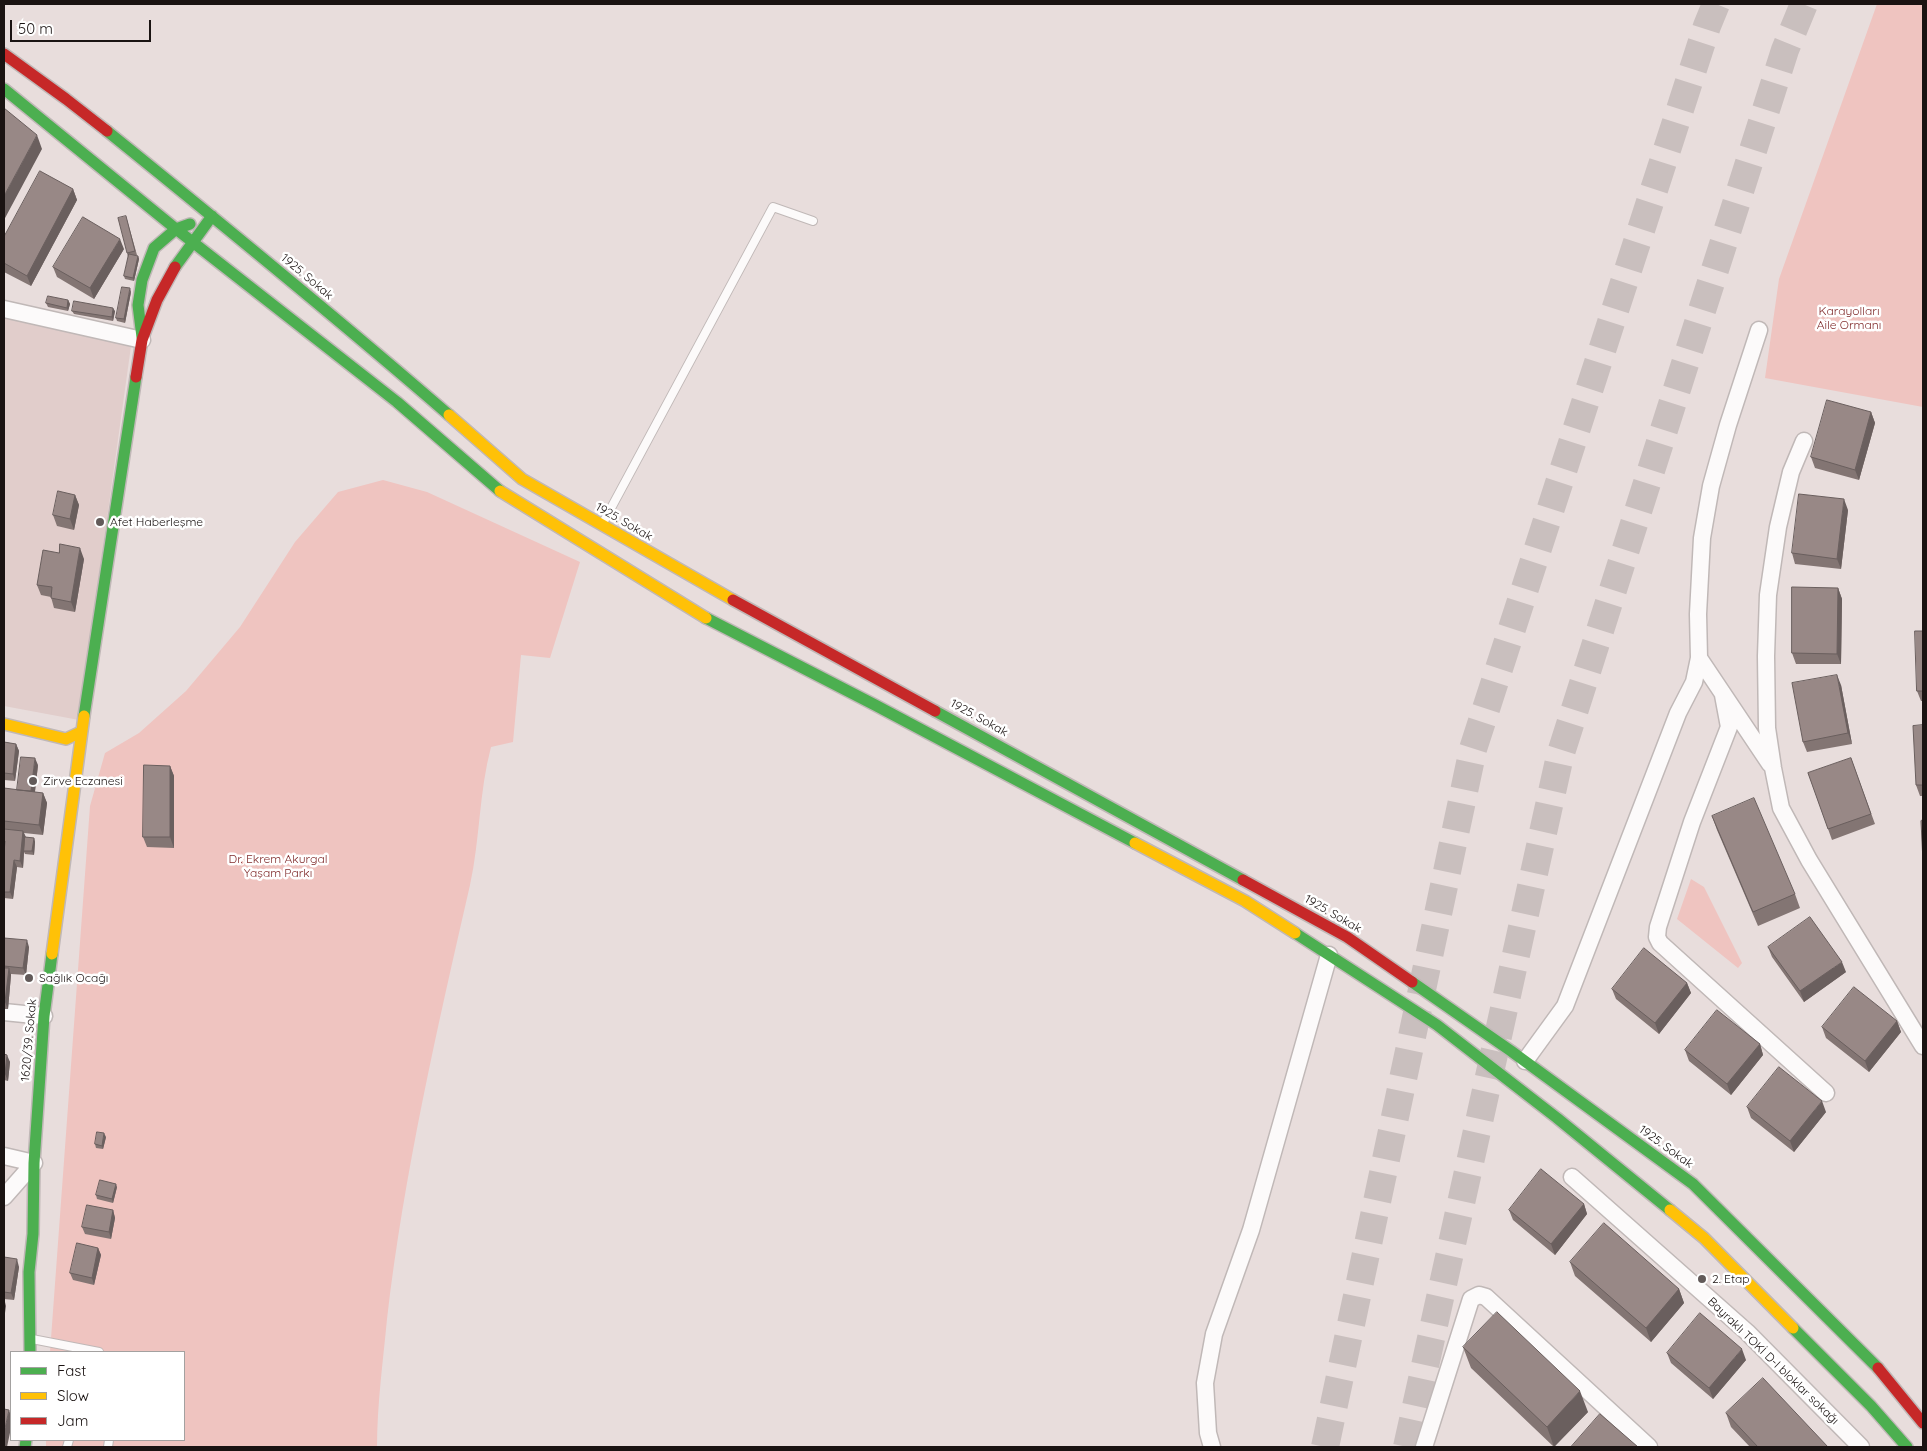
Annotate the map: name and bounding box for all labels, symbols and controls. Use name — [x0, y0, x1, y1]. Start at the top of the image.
scale bar — [12, 10, 154, 42]
text: 50 m — [18, 19, 53, 38]
street label: 1925. Sokak — [278, 251, 336, 303]
park label: Karayolları Aile Ormanı — [1817, 304, 1881, 332]
street label: 1925. Sokak — [593, 500, 655, 544]
place label: Afet Haberleşme — [110, 515, 203, 529]
marker: Afet Haberleşme — [94, 516, 106, 528]
street label: 1925. Sokak — [948, 696, 1010, 740]
place label: Zirve Eczanesi — [43, 774, 123, 788]
marker: Zirve Eczanesi — [27, 775, 39, 787]
park label: Dr. Ekrem Akurgal Yaşam Parkı — [229, 852, 327, 880]
street label: 1925. Sokak — [1302, 892, 1364, 936]
place label: Sağlık Ocağı — [39, 971, 108, 985]
marker: Sağlık Ocağı — [23, 972, 35, 984]
street label: 1620/39. Sokak — [18, 998, 40, 1082]
street label: 1925. Sokak — [1636, 1123, 1696, 1171]
place label: 2. Etap — [1712, 1272, 1750, 1286]
marker: 2. Etap — [1696, 1273, 1708, 1285]
street label: Bayraklı TOKİ D-I bloklar sokağı — [1704, 1294, 1842, 1428]
legend — [10, 1351, 185, 1441]
text: Fast — [57, 1361, 86, 1380]
text: Slow — [57, 1386, 89, 1405]
text: Jam — [57, 1411, 88, 1430]

